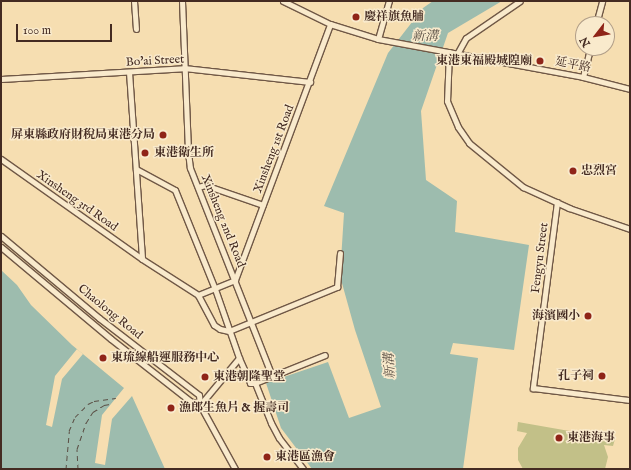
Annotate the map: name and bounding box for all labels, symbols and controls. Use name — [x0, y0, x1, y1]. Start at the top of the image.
place label: 慶祥旗魚脯 — [364, 10, 424, 24]
marker: 慶祥旗魚脯 — [351, 12, 361, 22]
scale bar — [18, 16, 114, 42]
north arrow — [575, 16, 615, 56]
text: 100 m — [23, 23, 51, 38]
water label: 新溝 — [412, 29, 438, 45]
text: N — [577, 34, 594, 49]
street label: Bo'ai Street — [125, 52, 185, 70]
place label: 東港東福殿城隍廟 — [436, 54, 532, 68]
street label: 延平路 — [554, 54, 592, 76]
marker: 東港東福殿城隍廟 — [535, 56, 545, 66]
street label: Xinsheng 1st Road — [251, 103, 297, 195]
place label: 屏東縣政府財稅局東港分局 — [11, 128, 155, 142]
marker: 屏東縣政府財稅局東港分局 — [158, 130, 168, 140]
place label: 東港衛生所 — [154, 146, 214, 160]
marker: 東港衛生所 — [139, 147, 151, 159]
place label: 忠烈宮 — [581, 164, 617, 178]
marker: 忠烈宮 — [568, 166, 578, 176]
street label: Xinsheng 3rd Road — [34, 168, 120, 234]
street label: Xinsheng 2nd Road — [198, 172, 248, 270]
street label: Fengyu Street — [529, 222, 551, 294]
street label: Chaolong Road — [75, 282, 145, 342]
place label: 海濱國小 — [532, 309, 580, 323]
marker: 海濱國小 — [583, 311, 593, 321]
place label: 東琉線船運服務中心 — [111, 351, 219, 365]
marker: 東琉線船運服務中心 — [98, 353, 108, 363]
water label: 新溝 — [383, 353, 399, 379]
place label: 孔子祠 — [558, 369, 594, 383]
place label: 東港朝隆聖堂 — [213, 370, 285, 384]
marker: 孔子祠 — [597, 371, 607, 381]
marker: 東港朝隆聖堂 — [200, 372, 210, 382]
place label: 漁郎生魚片 & 握壽司 — [179, 401, 289, 415]
marker: 漁郎生魚片 & 握壽司 — [166, 403, 176, 413]
place label: 東港海事 — [567, 431, 615, 445]
marker: 東港海事 — [554, 433, 564, 443]
place label: 東港區漁會 — [275, 450, 335, 464]
marker: 東港區漁會 — [262, 452, 272, 462]

